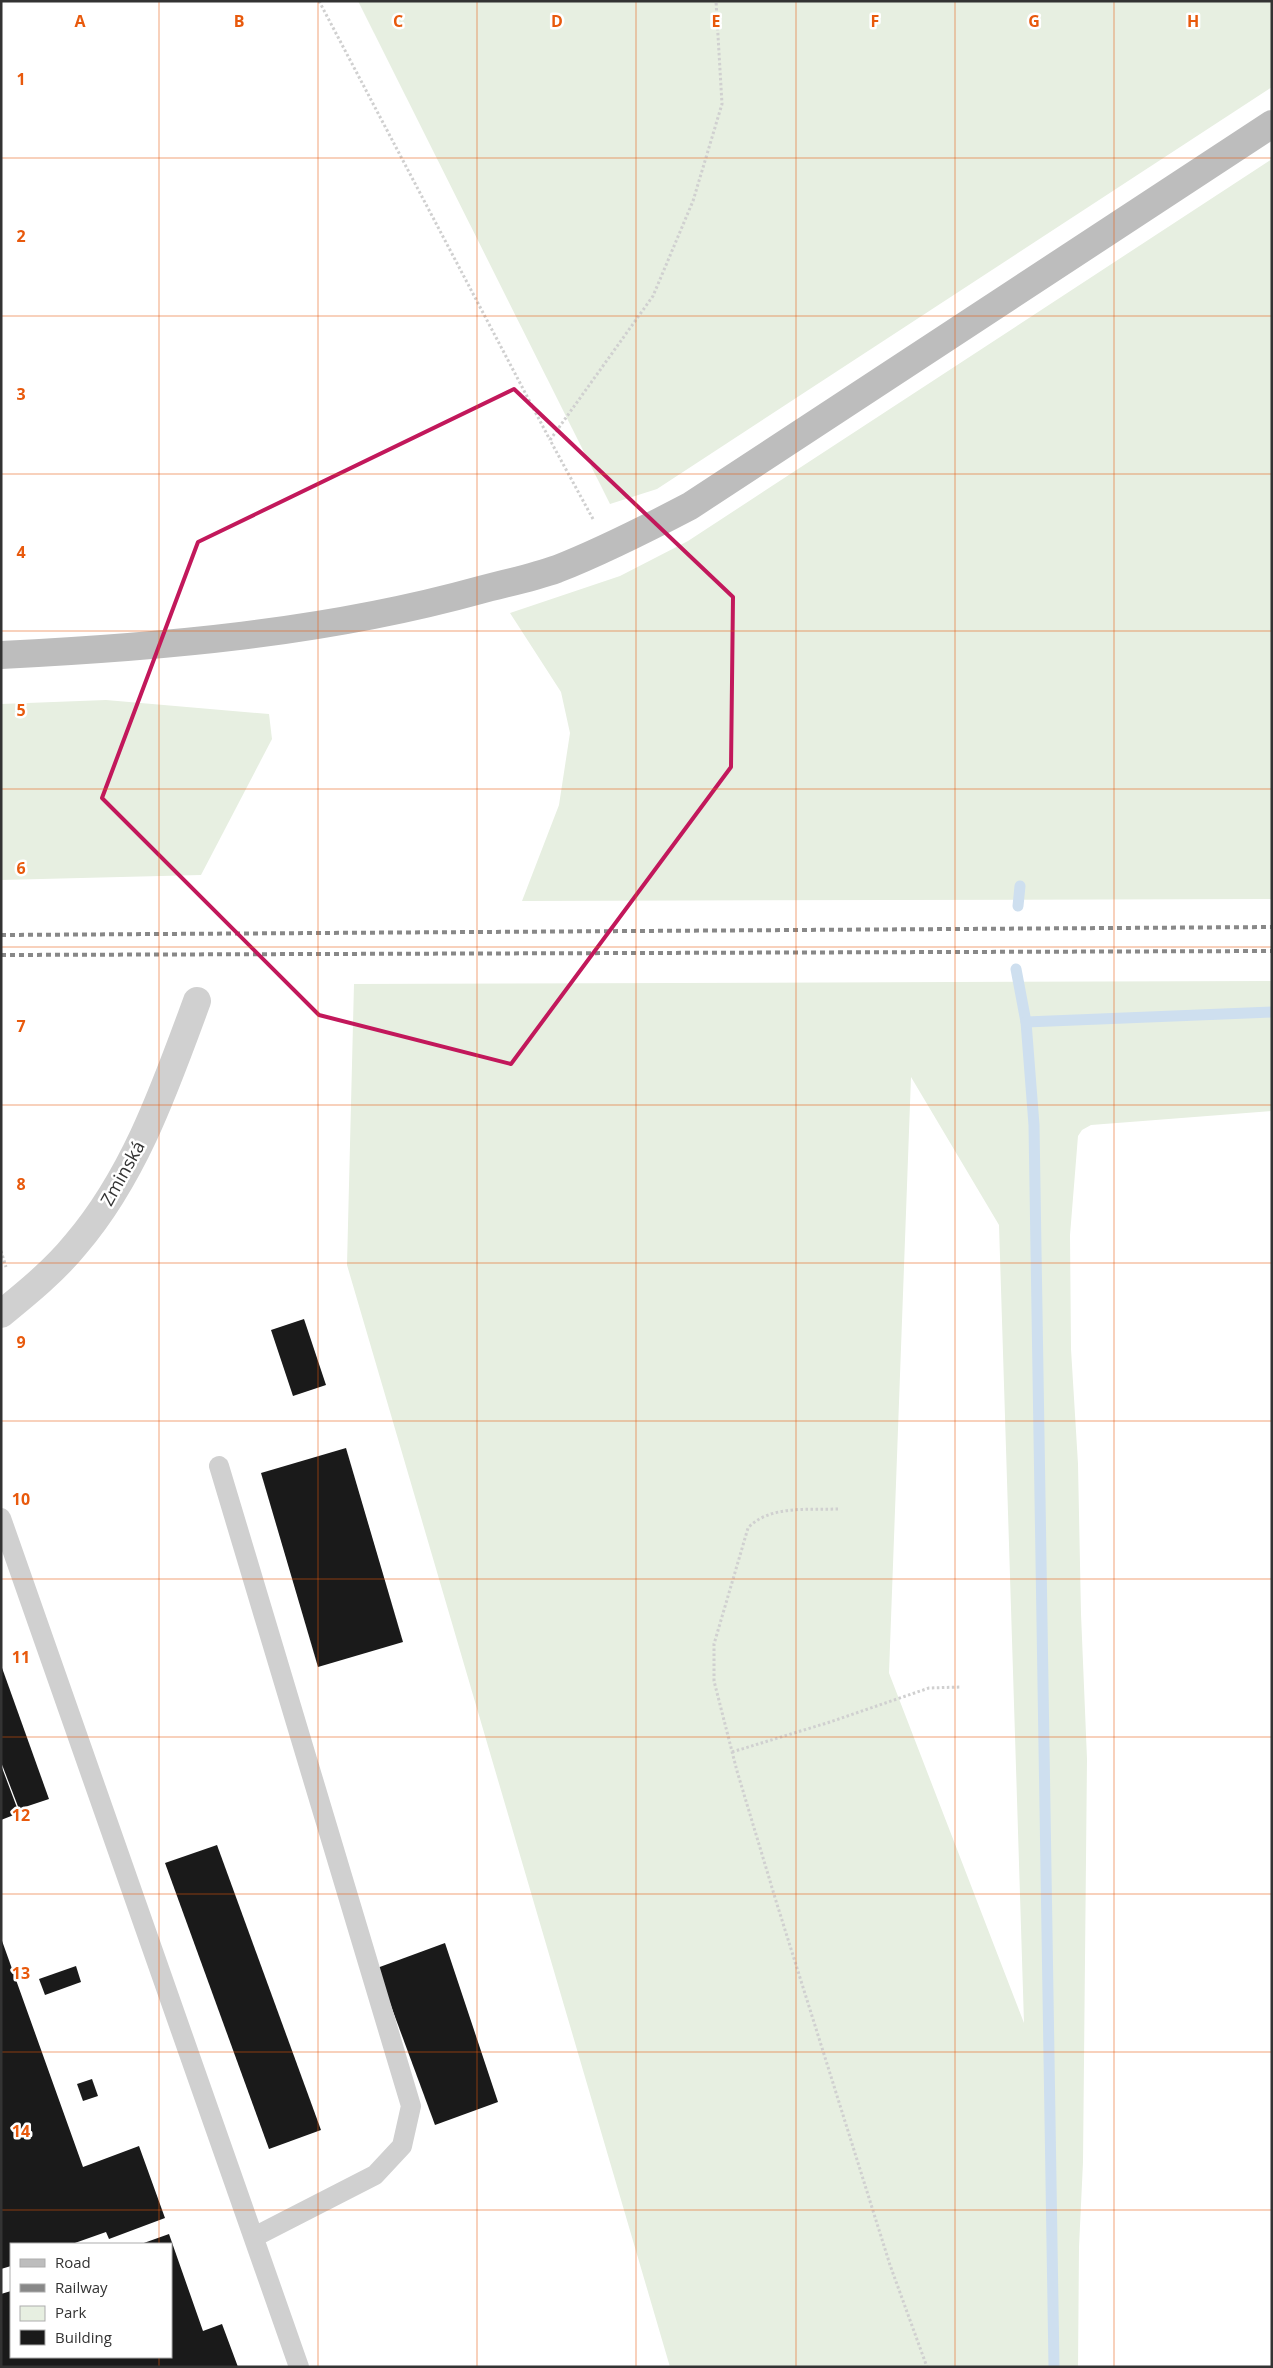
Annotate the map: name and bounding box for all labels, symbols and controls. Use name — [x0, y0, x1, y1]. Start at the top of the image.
text: A — [74, 10, 86, 32]
text: B — [234, 10, 244, 32]
text: C — [393, 10, 403, 32]
text: D — [551, 10, 563, 32]
text: E — [712, 10, 721, 32]
text: F — [871, 10, 879, 32]
text: G — [1028, 10, 1040, 32]
text: H — [1187, 10, 1199, 32]
text: 1 — [16, 68, 26, 90]
text: 2 — [16, 225, 26, 247]
text: 3 — [16, 383, 26, 405]
text: 4 — [16, 541, 26, 563]
text: 5 — [16, 699, 26, 721]
text: 6 — [16, 857, 26, 879]
text: 7 — [16, 1015, 26, 1037]
street label: Zminská — [94, 1136, 150, 1210]
text: 8 — [16, 1173, 26, 1195]
text: 9 — [16, 1331, 26, 1353]
text: 10 — [12, 1488, 30, 1510]
text: 11 — [12, 1646, 30, 1668]
text: 12 — [12, 1804, 30, 1826]
text: 13 — [12, 1962, 30, 1984]
text: 14 — [12, 2120, 30, 2142]
legend — [10, 2243, 172, 2358]
text: Road — [55, 2252, 91, 2272]
text: Railway — [55, 2277, 108, 2297]
text: Park — [55, 2302, 86, 2322]
text: Building — [55, 2327, 112, 2347]

